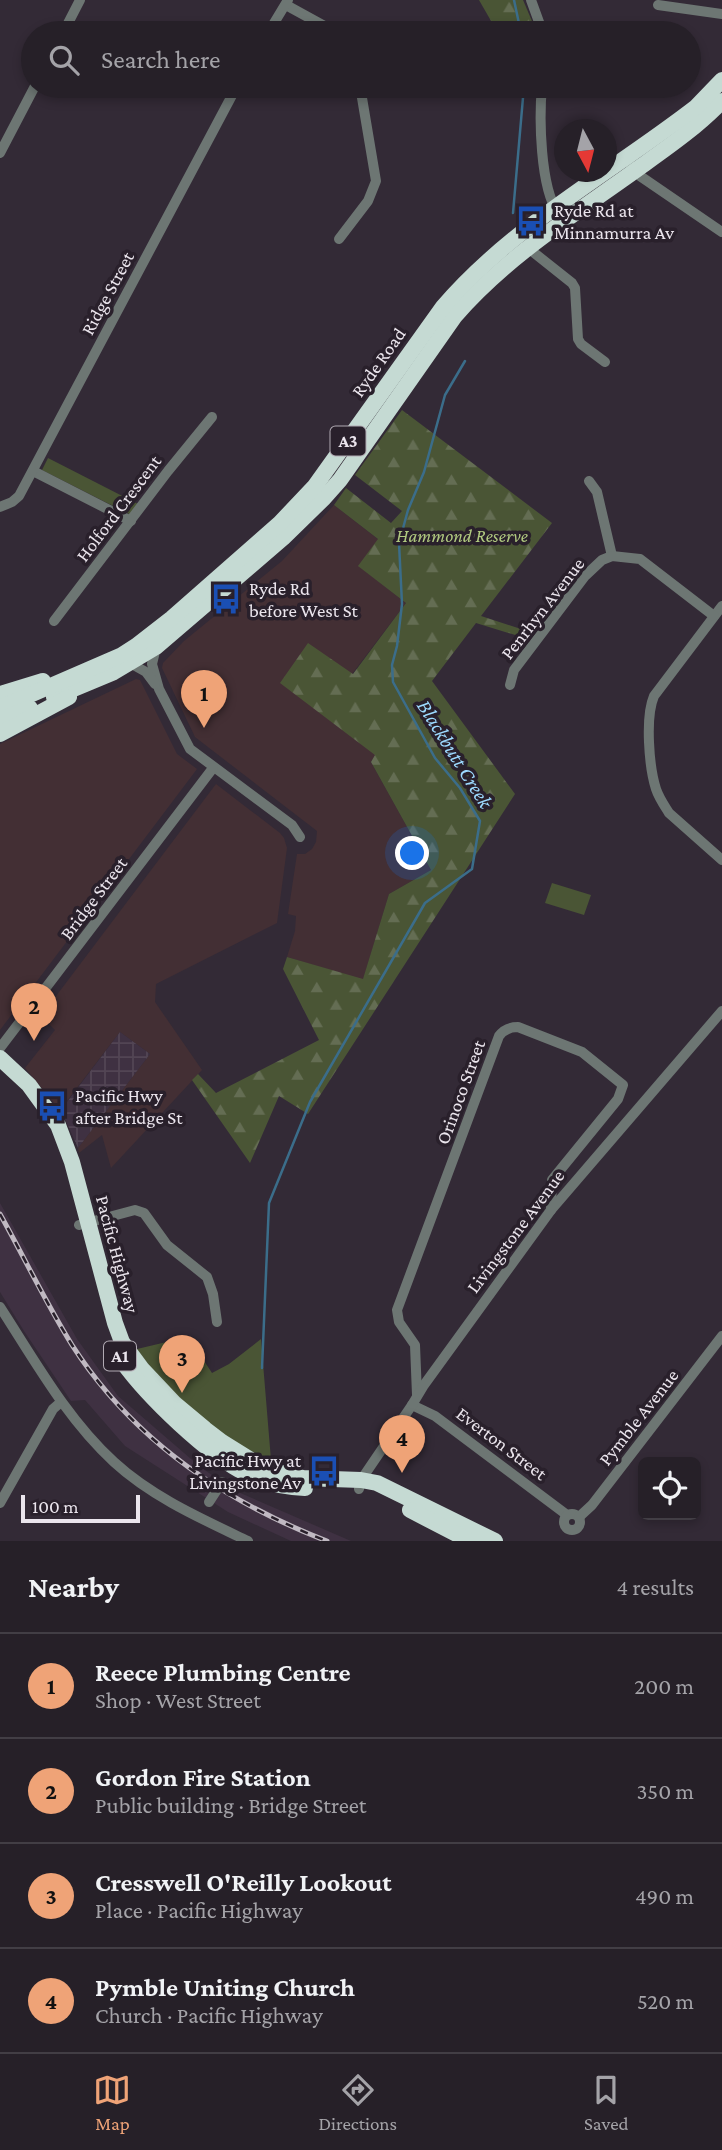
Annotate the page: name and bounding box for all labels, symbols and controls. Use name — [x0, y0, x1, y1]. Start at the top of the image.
search box — [21, 21, 701, 98]
icon: search — [45, 41, 83, 79]
text: Search here — [101, 45, 220, 74]
north arrow — [554, 119, 617, 182]
place label: Ryde Rd at Minnamurra Av — [554, 200, 674, 243]
bus stop icon: Ryde Rd at Minnamurra Av — [514, 204, 548, 238]
street label: Ridge Street — [77, 248, 138, 338]
street label: Ryde Road — [347, 324, 410, 401]
road number: A3 — [330, 426, 366, 456]
street label: Holford Crescent — [72, 450, 166, 566]
park label: Hammond Reserve — [396, 525, 528, 546]
street label: Penrhyn Avenue — [496, 553, 589, 663]
place label: Ryde Rd before West St — [249, 578, 359, 621]
bus stop icon: Ryde Rd before West St — [209, 582, 243, 616]
pin: 1 — [181, 670, 227, 728]
water label: Blackbutt Creek — [412, 695, 498, 813]
your location — [395, 836, 429, 870]
street label: Bridge Street — [56, 852, 132, 944]
pin: 2 — [11, 983, 57, 1041]
street label: Orinoco Street — [432, 1037, 489, 1147]
place label: Pacific Hwy after Bridge St — [75, 1085, 183, 1128]
bus stop icon: Pacific Hwy after Bridge St — [35, 1089, 69, 1123]
street label: Livingstone Avenue — [462, 1166, 569, 1297]
street label: Pacific Highway — [92, 1193, 143, 1315]
pin: 3 — [159, 1335, 205, 1393]
road number: A1 — [104, 1342, 136, 1371]
street label: Pymble Avenue — [594, 1365, 682, 1470]
street label: Everton Street — [452, 1403, 551, 1485]
pin: 4 — [379, 1415, 425, 1473]
place label: Pacific Hwy at Livingstone Av — [189, 1450, 302, 1493]
bus stop icon: Pacific Hwy at Livingstone Av — [307, 1454, 341, 1488]
map controls — [638, 1457, 701, 1520]
button: locate — [638, 1457, 701, 1520]
scale bar — [21, 1492, 140, 1524]
text: 100 m — [32, 1496, 79, 1517]
text: Nearby — [28, 1570, 119, 1603]
text: 4 results — [616, 1574, 694, 1600]
text: Reece Plumbing Centre — [95, 1658, 351, 1687]
text: 1 — [47, 1673, 55, 1699]
text: 200 m — [634, 1673, 694, 1699]
text: Shop · West Street — [95, 1687, 261, 1713]
text: Gordon Fire Station — [95, 1763, 311, 1792]
text: 2 — [45, 1778, 57, 1804]
text: 350 m — [636, 1778, 694, 1804]
text: Public building · Bridge Street — [95, 1792, 367, 1818]
text: Cresswell O'Reilly Lookout — [95, 1868, 392, 1897]
text: 3 — [45, 1883, 57, 1909]
text: 490 m — [635, 1883, 694, 1909]
text: Place · Pacific Highway — [95, 1897, 303, 1923]
text: Pymble Uniting Church — [95, 1973, 355, 2002]
text: 4 — [45, 1988, 57, 2014]
text: 520 m — [637, 1988, 694, 2014]
text: Church · Pacific Highway — [95, 2002, 323, 2028]
tab: Map — [93, 2071, 131, 2134]
tab: Directions — [318, 2071, 397, 2134]
tab: Saved — [584, 2071, 629, 2134]

